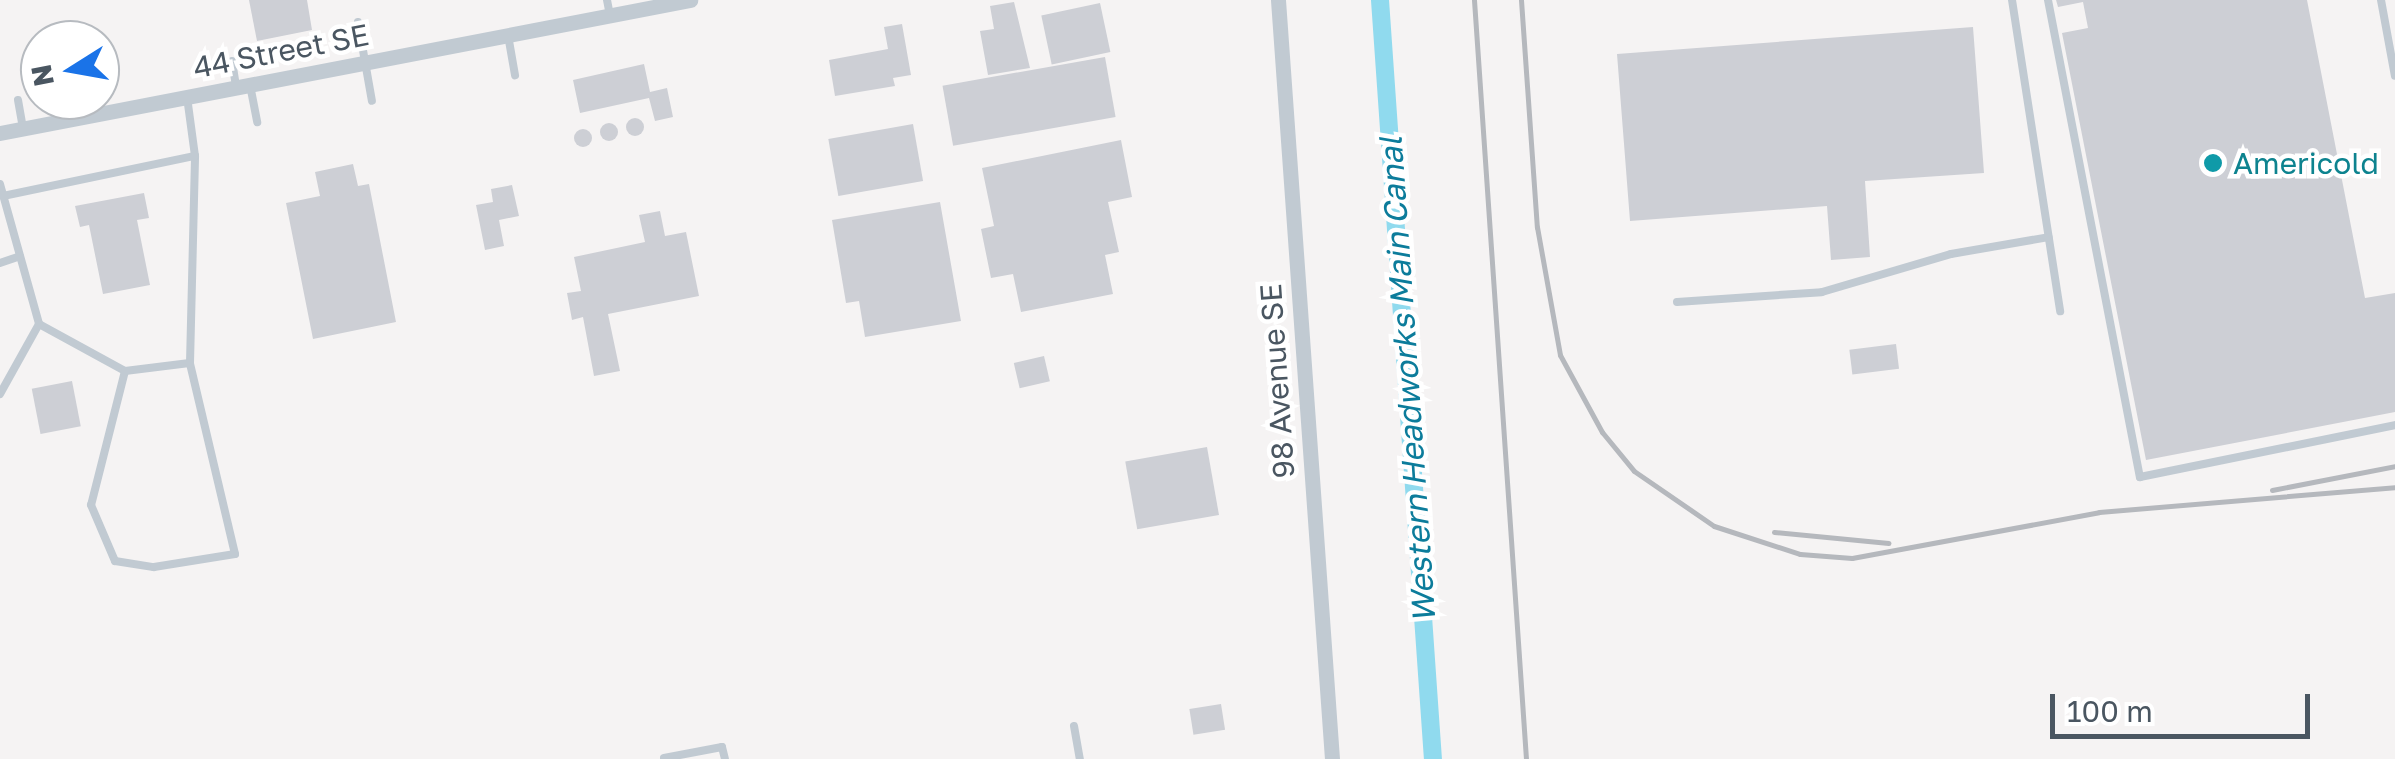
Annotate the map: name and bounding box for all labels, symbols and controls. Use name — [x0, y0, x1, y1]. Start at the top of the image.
street label: 44 Street SE — [190, 16, 372, 86]
north arrow — [20, 20, 120, 120]
text: N — [24, 62, 60, 89]
water label: Western Headworks Main Canal — [1371, 136, 1443, 624]
place label: Americold — [2233, 145, 2379, 181]
marker: Americold — [2202, 152, 2224, 174]
street label: 98 Avenue SE — [1252, 283, 1302, 479]
scale bar — [2055, 674, 2315, 736]
text: 100 m — [2067, 693, 2153, 729]

